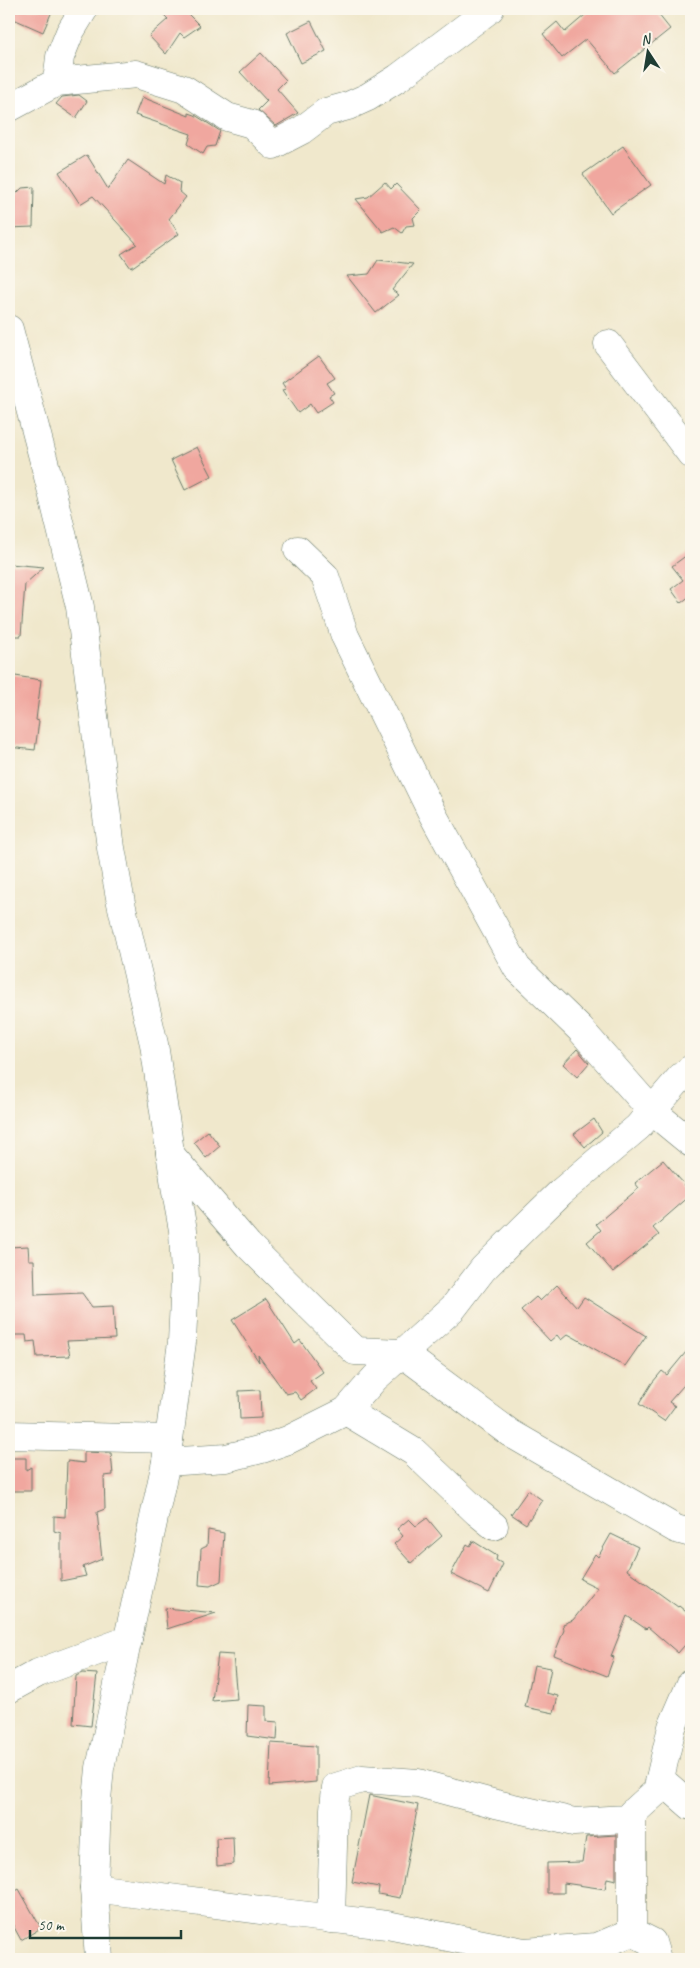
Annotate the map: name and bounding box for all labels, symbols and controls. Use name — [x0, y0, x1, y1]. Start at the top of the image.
north arrow — [622, 28, 672, 78]
text: N — [639, 30, 654, 49]
scale bar — [30, 1908, 181, 1940]
text: 50 m — [38, 1916, 65, 1935]

